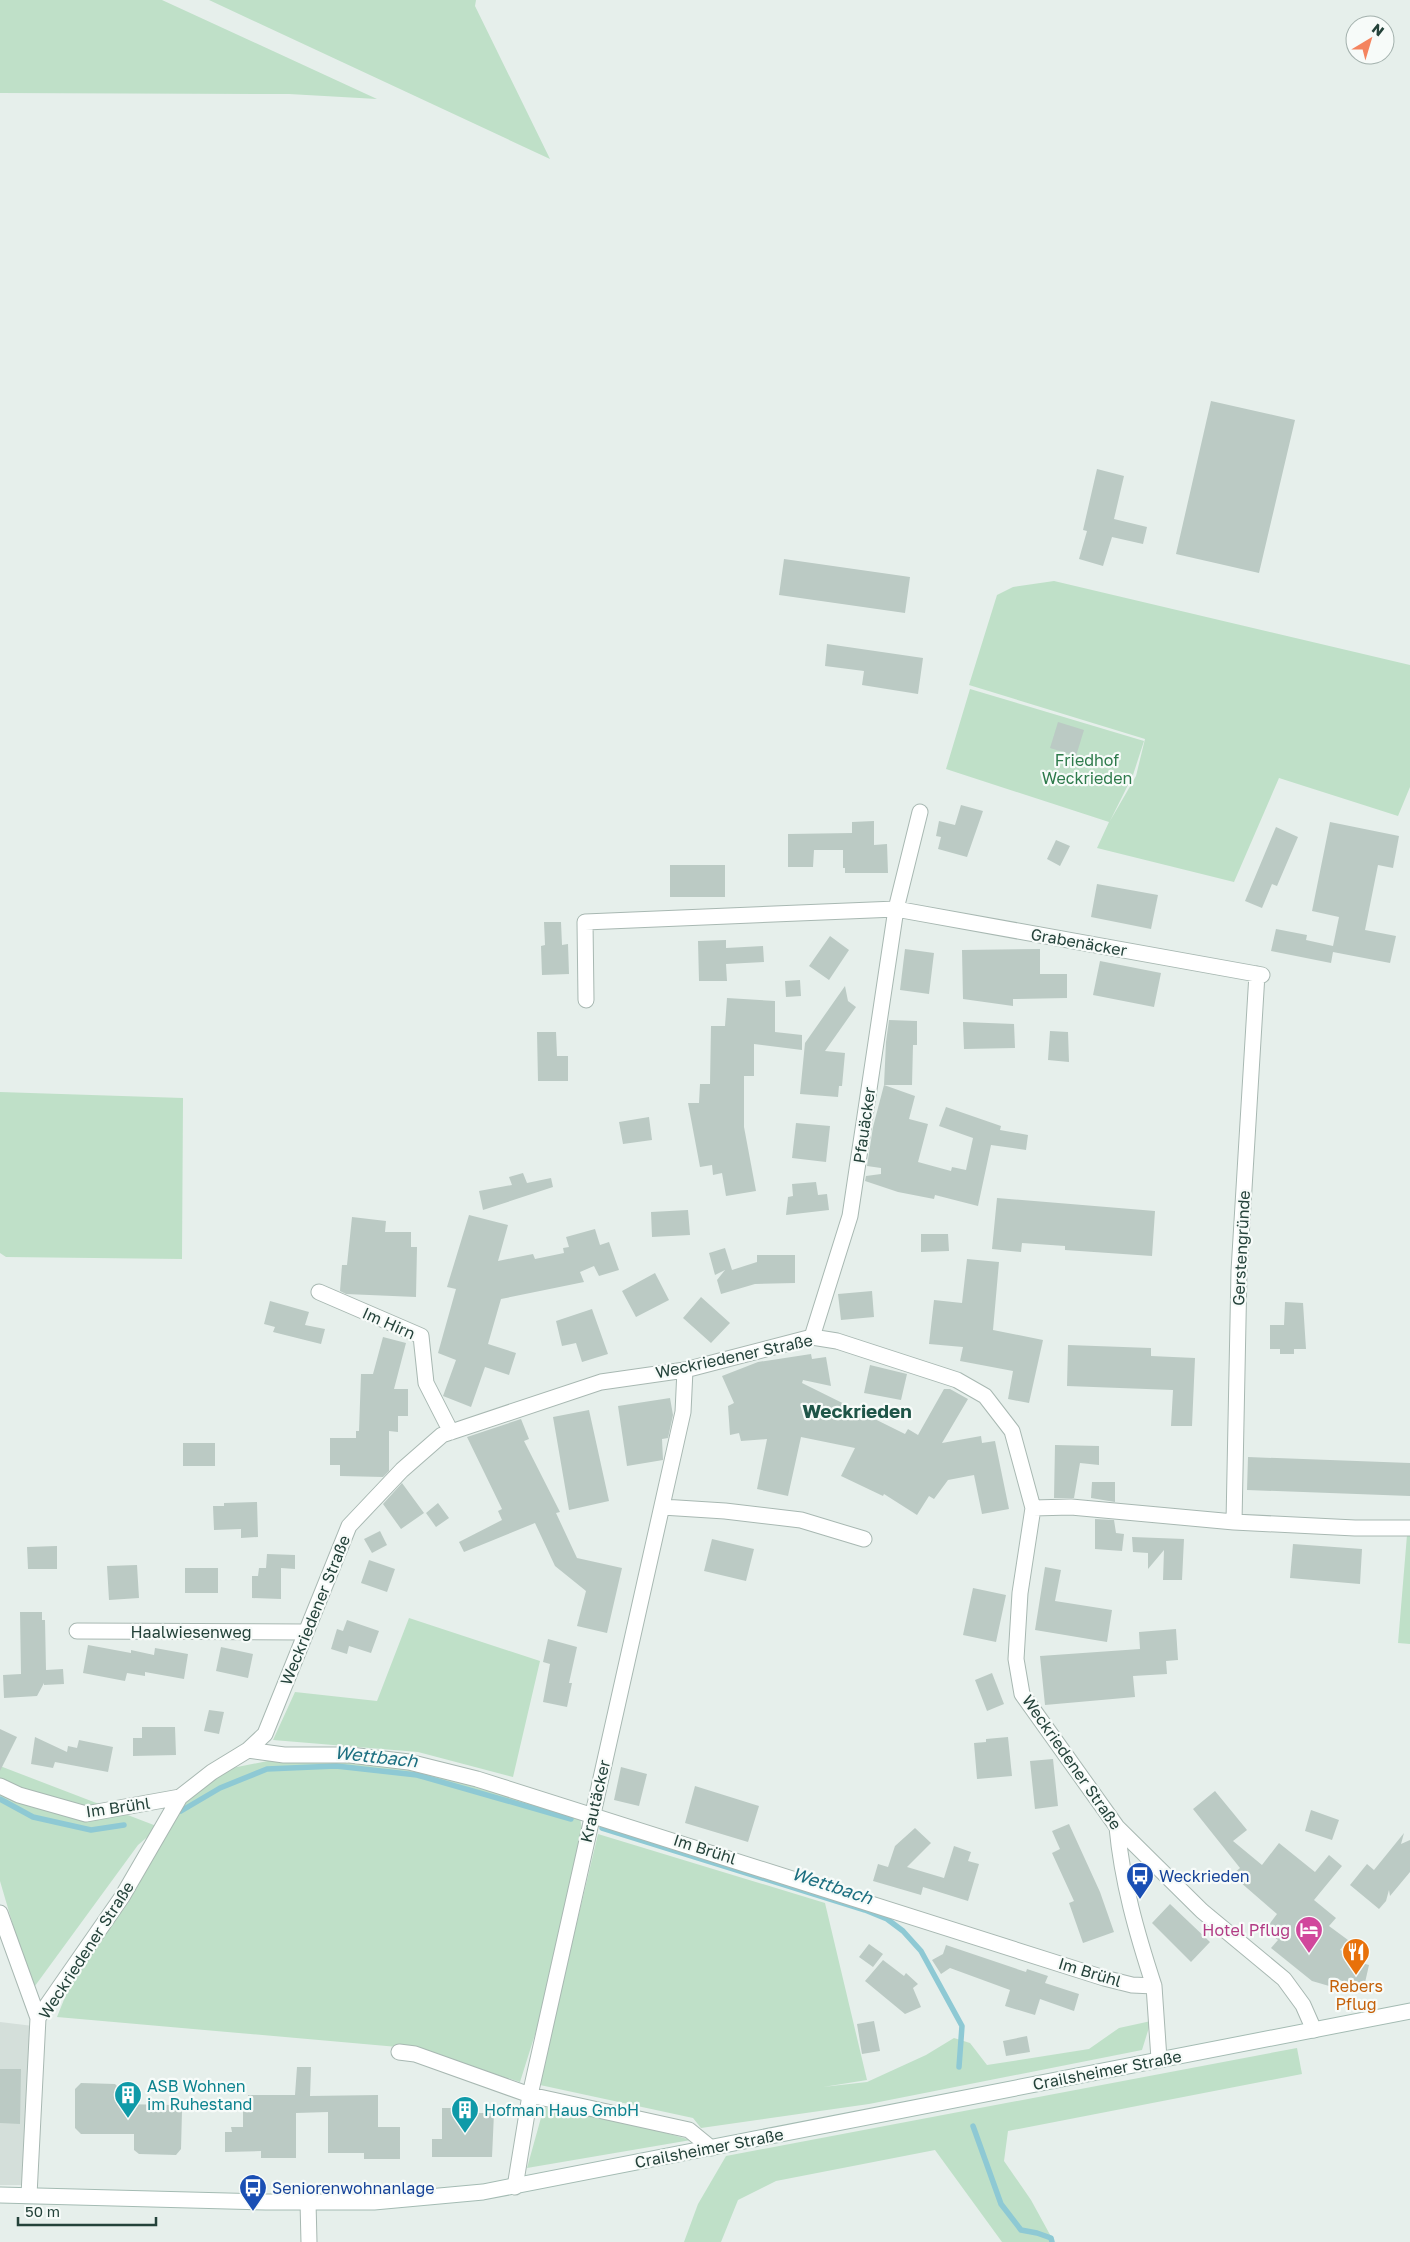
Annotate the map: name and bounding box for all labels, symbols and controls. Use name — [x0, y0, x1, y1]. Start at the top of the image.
north arrow — [1345, 15, 1395, 65]
text: N — [1369, 19, 1388, 39]
park label: Friedhof Weckrieden — [1042, 750, 1132, 788]
street label: Grabenäcker — [1029, 924, 1129, 960]
street label: Pfauäcker — [849, 1086, 879, 1164]
street label: Gerstengründe — [1228, 1190, 1254, 1306]
street label: Im Hirn — [359, 1303, 419, 1343]
street label: Weckriedener Straße — [654, 1330, 814, 1382]
district label: Weckrieden — [802, 1399, 912, 1422]
street label: Weckriedener Straße — [276, 1532, 354, 1688]
street label: Haalwiesenweg — [130, 1622, 252, 1642]
street label: Weckriedener Straße — [1018, 1691, 1126, 1833]
water label: Wettbach — [334, 1741, 420, 1771]
street label: Krautäcker — [576, 1758, 614, 1844]
street label: Im Brühl — [85, 1793, 151, 1821]
street label: Im Brühl — [671, 1829, 739, 1869]
bus stop icon: Weckrieden — [1125, 1861, 1155, 1900]
water label: Wettbach — [789, 1862, 876, 1909]
place label: Weckrieden — [1159, 1866, 1250, 1886]
street label: Weckriedener Straße — [34, 1877, 138, 2023]
hotel icon: Hotel Pflug — [1294, 1915, 1324, 1954]
place label: Hotel Pflug — [1202, 1920, 1290, 1940]
restaurant icon: Rebers Pflug — [1341, 1937, 1371, 1976]
street label: Im Brühl — [1056, 1953, 1124, 1991]
place label: Rebers Pflug — [1329, 1976, 1383, 2014]
street label: Crailsheimer Straße — [1031, 2046, 1183, 2094]
place label: ASB Wohnen im Ruhestand — [147, 2076, 252, 2114]
building icon: ASB Wohnen im Ruhestand — [113, 2080, 143, 2119]
building icon: Hofman Haus GmbH — [450, 2095, 480, 2134]
place label: Hofman Haus GmbH — [484, 2100, 639, 2120]
street label: Crailsheimer Straße — [633, 2124, 785, 2172]
bus stop icon: Seniorenwohnanlage — [238, 2173, 268, 2212]
place label: Seniorenwohnanlage — [272, 2178, 435, 2198]
scale bar — [18, 2194, 155, 2226]
text: 50 m — [25, 2202, 60, 2220]

